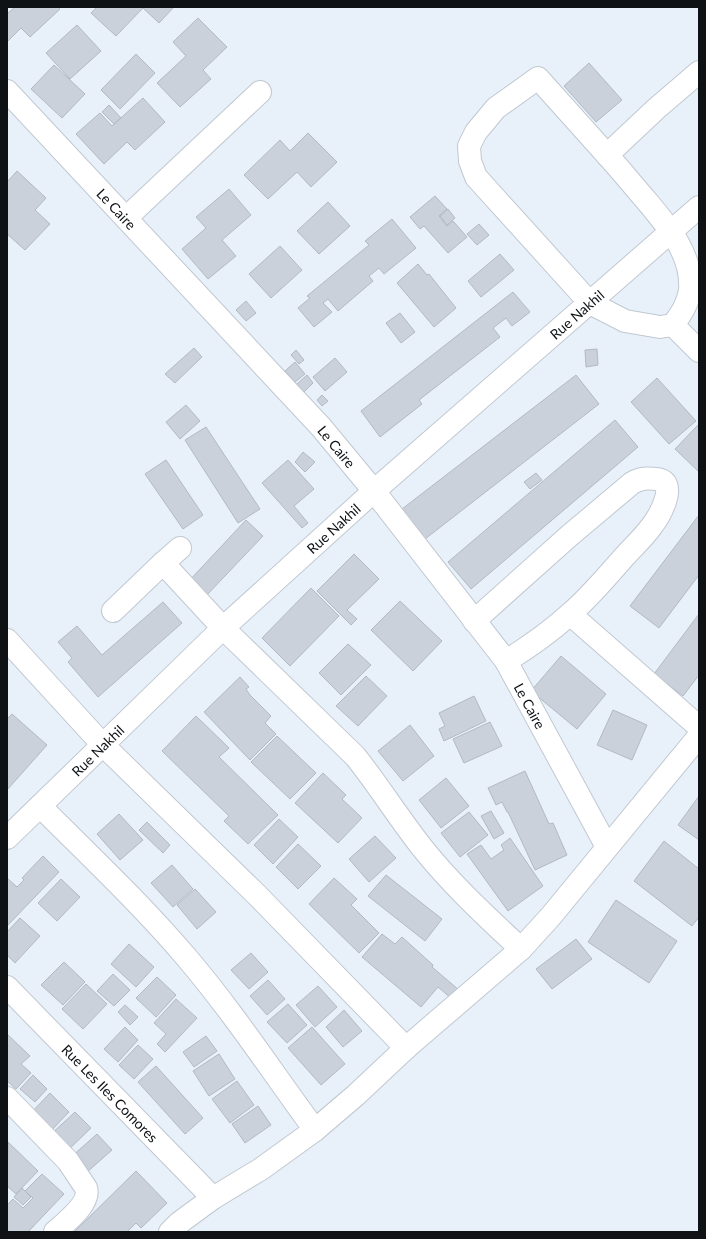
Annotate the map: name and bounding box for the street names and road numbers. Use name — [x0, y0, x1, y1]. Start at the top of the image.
street label: Le Caire — [94, 185, 140, 233]
street label: Rue Nakhil — [546, 286, 607, 342]
street label: Le Caire — [315, 422, 359, 471]
street label: Rue Nakhil — [303, 499, 363, 557]
street label: Le Caire — [511, 680, 550, 731]
street label: Rue Nakhil — [68, 721, 127, 779]
street label: Rue Les Iles Comores — [59, 1040, 162, 1145]

